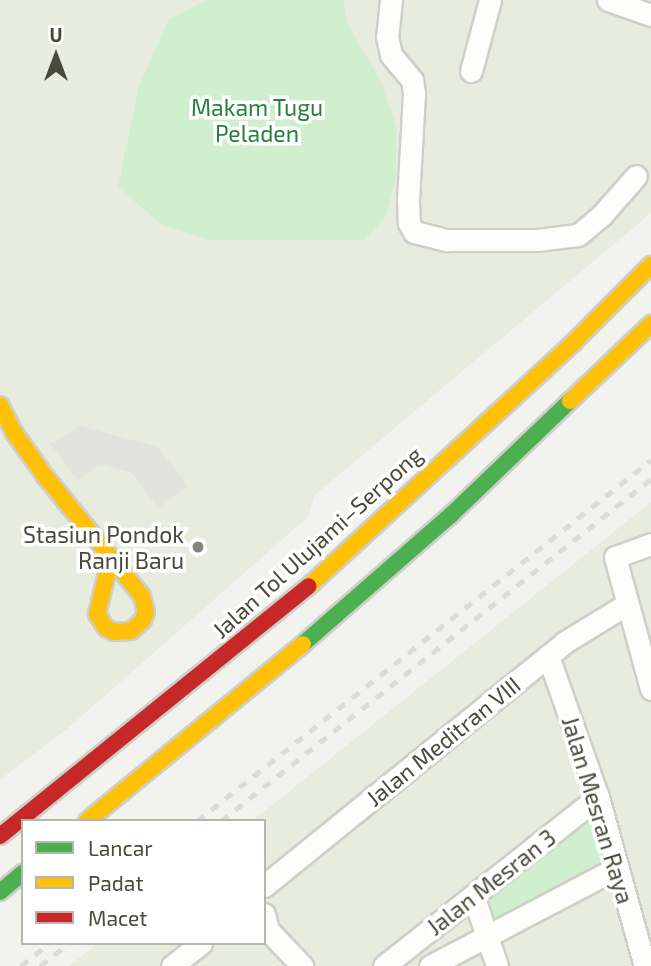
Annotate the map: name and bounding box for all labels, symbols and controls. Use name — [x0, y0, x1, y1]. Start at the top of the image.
north arrow — [21, 21, 91, 91]
text: U — [49, 23, 63, 46]
park label: Makam Tugu Peladen — [191, 93, 323, 147]
street label: Jalan Tol Ulujami–Serpong — [206, 440, 428, 644]
place label: Stasiun Pondok Ranji Baru — [23, 520, 184, 574]
marker: Stasiun Pondok Ranji Baru — [190, 539, 206, 555]
street label: Jalan Meditran VIII — [360, 670, 526, 812]
street label: Jalan Mesran Raya — [556, 713, 640, 907]
legend — [21, 819, 266, 945]
street label: Jalan Mesran 3 — [421, 823, 561, 941]
text: Lancar — [88, 835, 153, 860]
text: Padat — [88, 870, 143, 895]
text: Macet — [88, 905, 147, 930]

